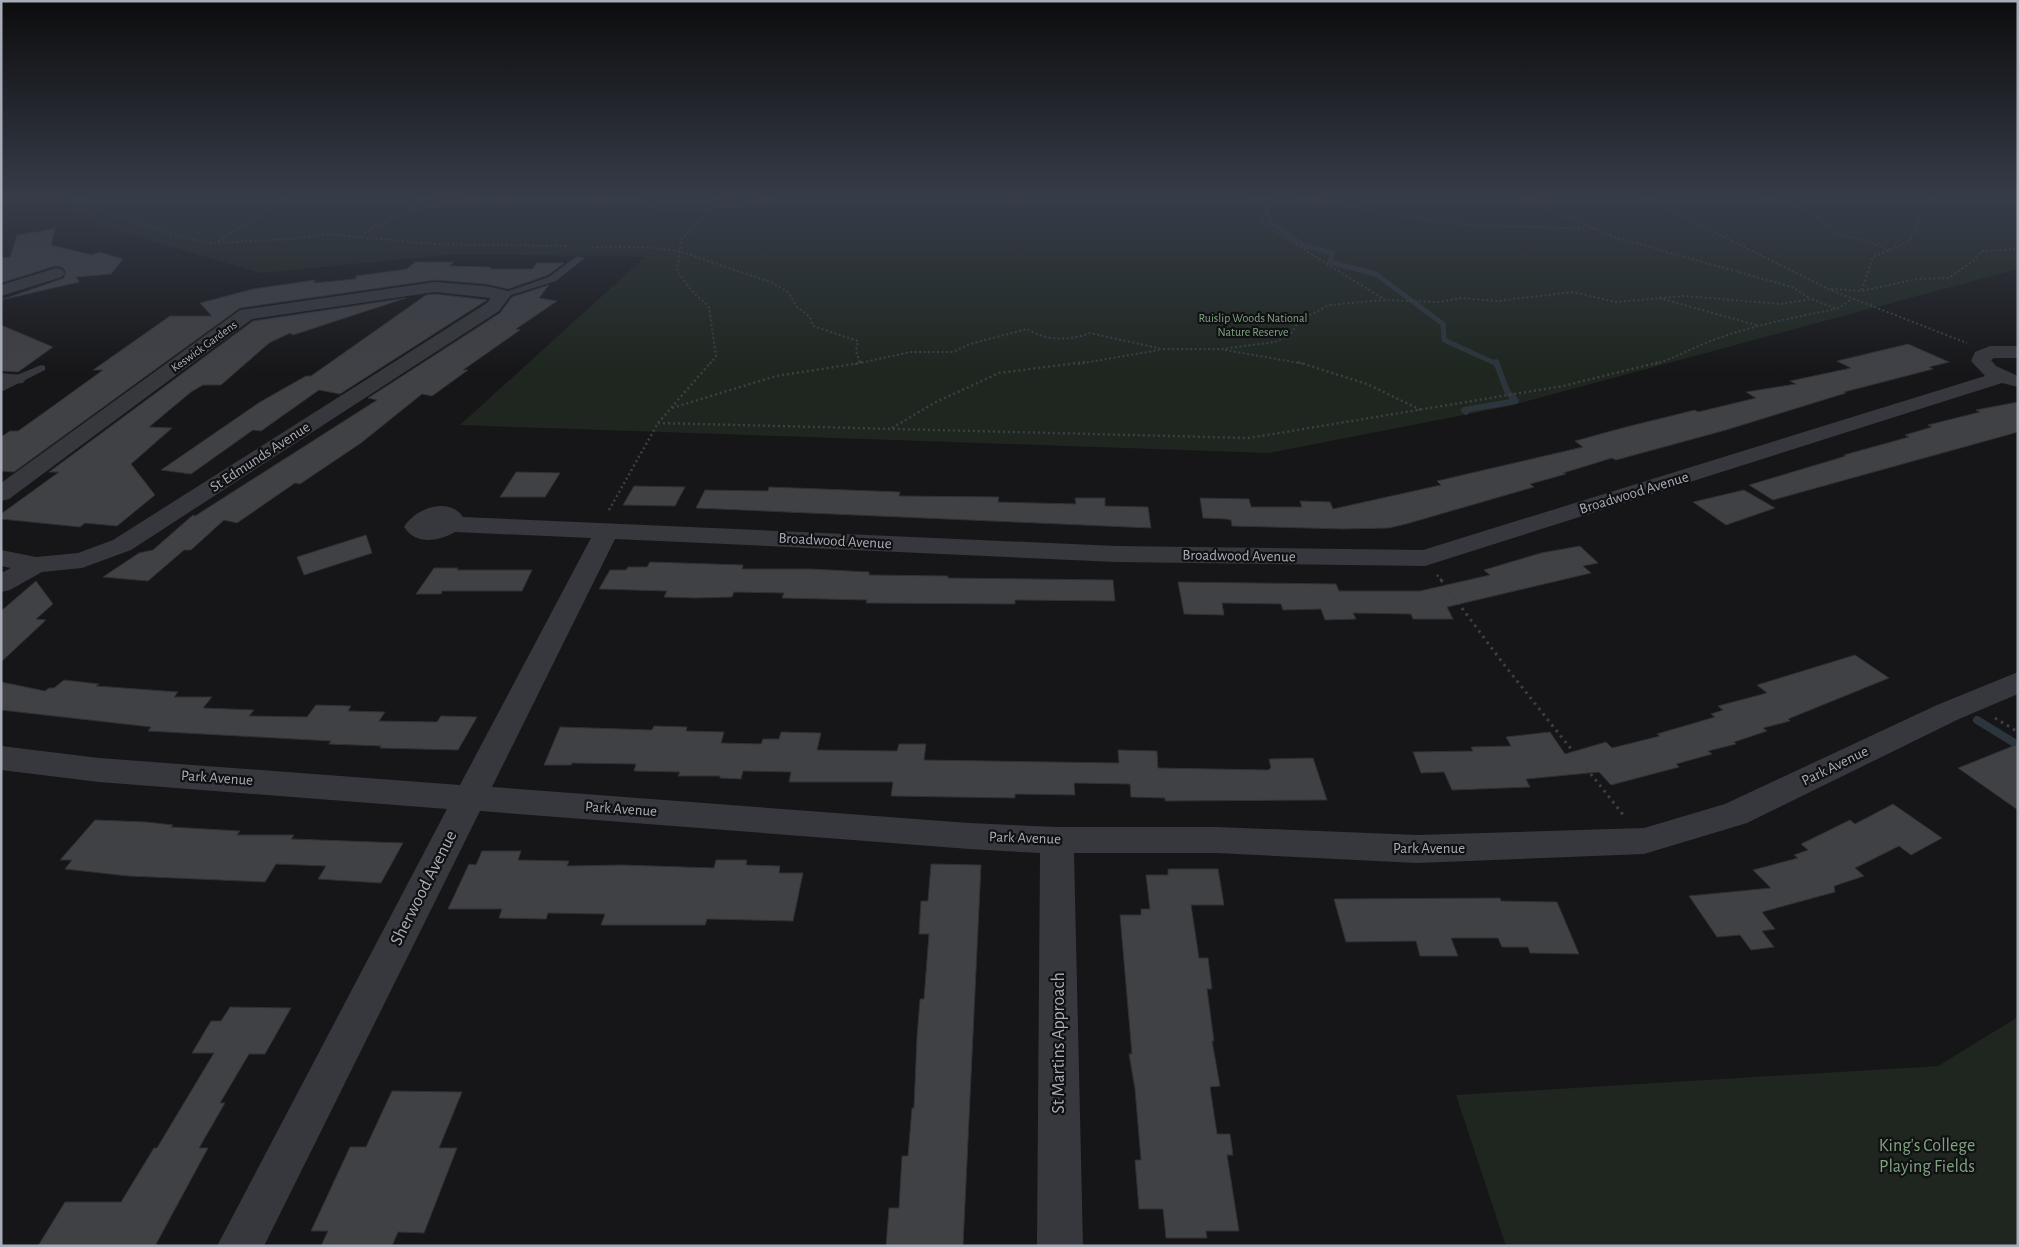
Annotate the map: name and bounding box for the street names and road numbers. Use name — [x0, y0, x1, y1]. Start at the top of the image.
street label: Keswick Gardens — [169, 318, 239, 374]
street label: St Edmunds Avenue — [207, 419, 313, 495]
street label: Broadwood Avenue — [1578, 469, 1690, 517]
street label: Broadwood Avenue — [778, 531, 892, 551]
street label: Broadwood Avenue — [1182, 548, 1296, 564]
street label: Park Avenue — [1799, 743, 1871, 789]
street label: Park Avenue — [181, 768, 254, 788]
street label: Park Avenue — [585, 799, 658, 819]
street label: Sherwood Avenue — [387, 828, 461, 948]
street label: Park Avenue — [989, 829, 1061, 847]
street label: Park Avenue — [1393, 841, 1465, 856]
street label: St Martins Approach — [1050, 972, 1068, 1114]

